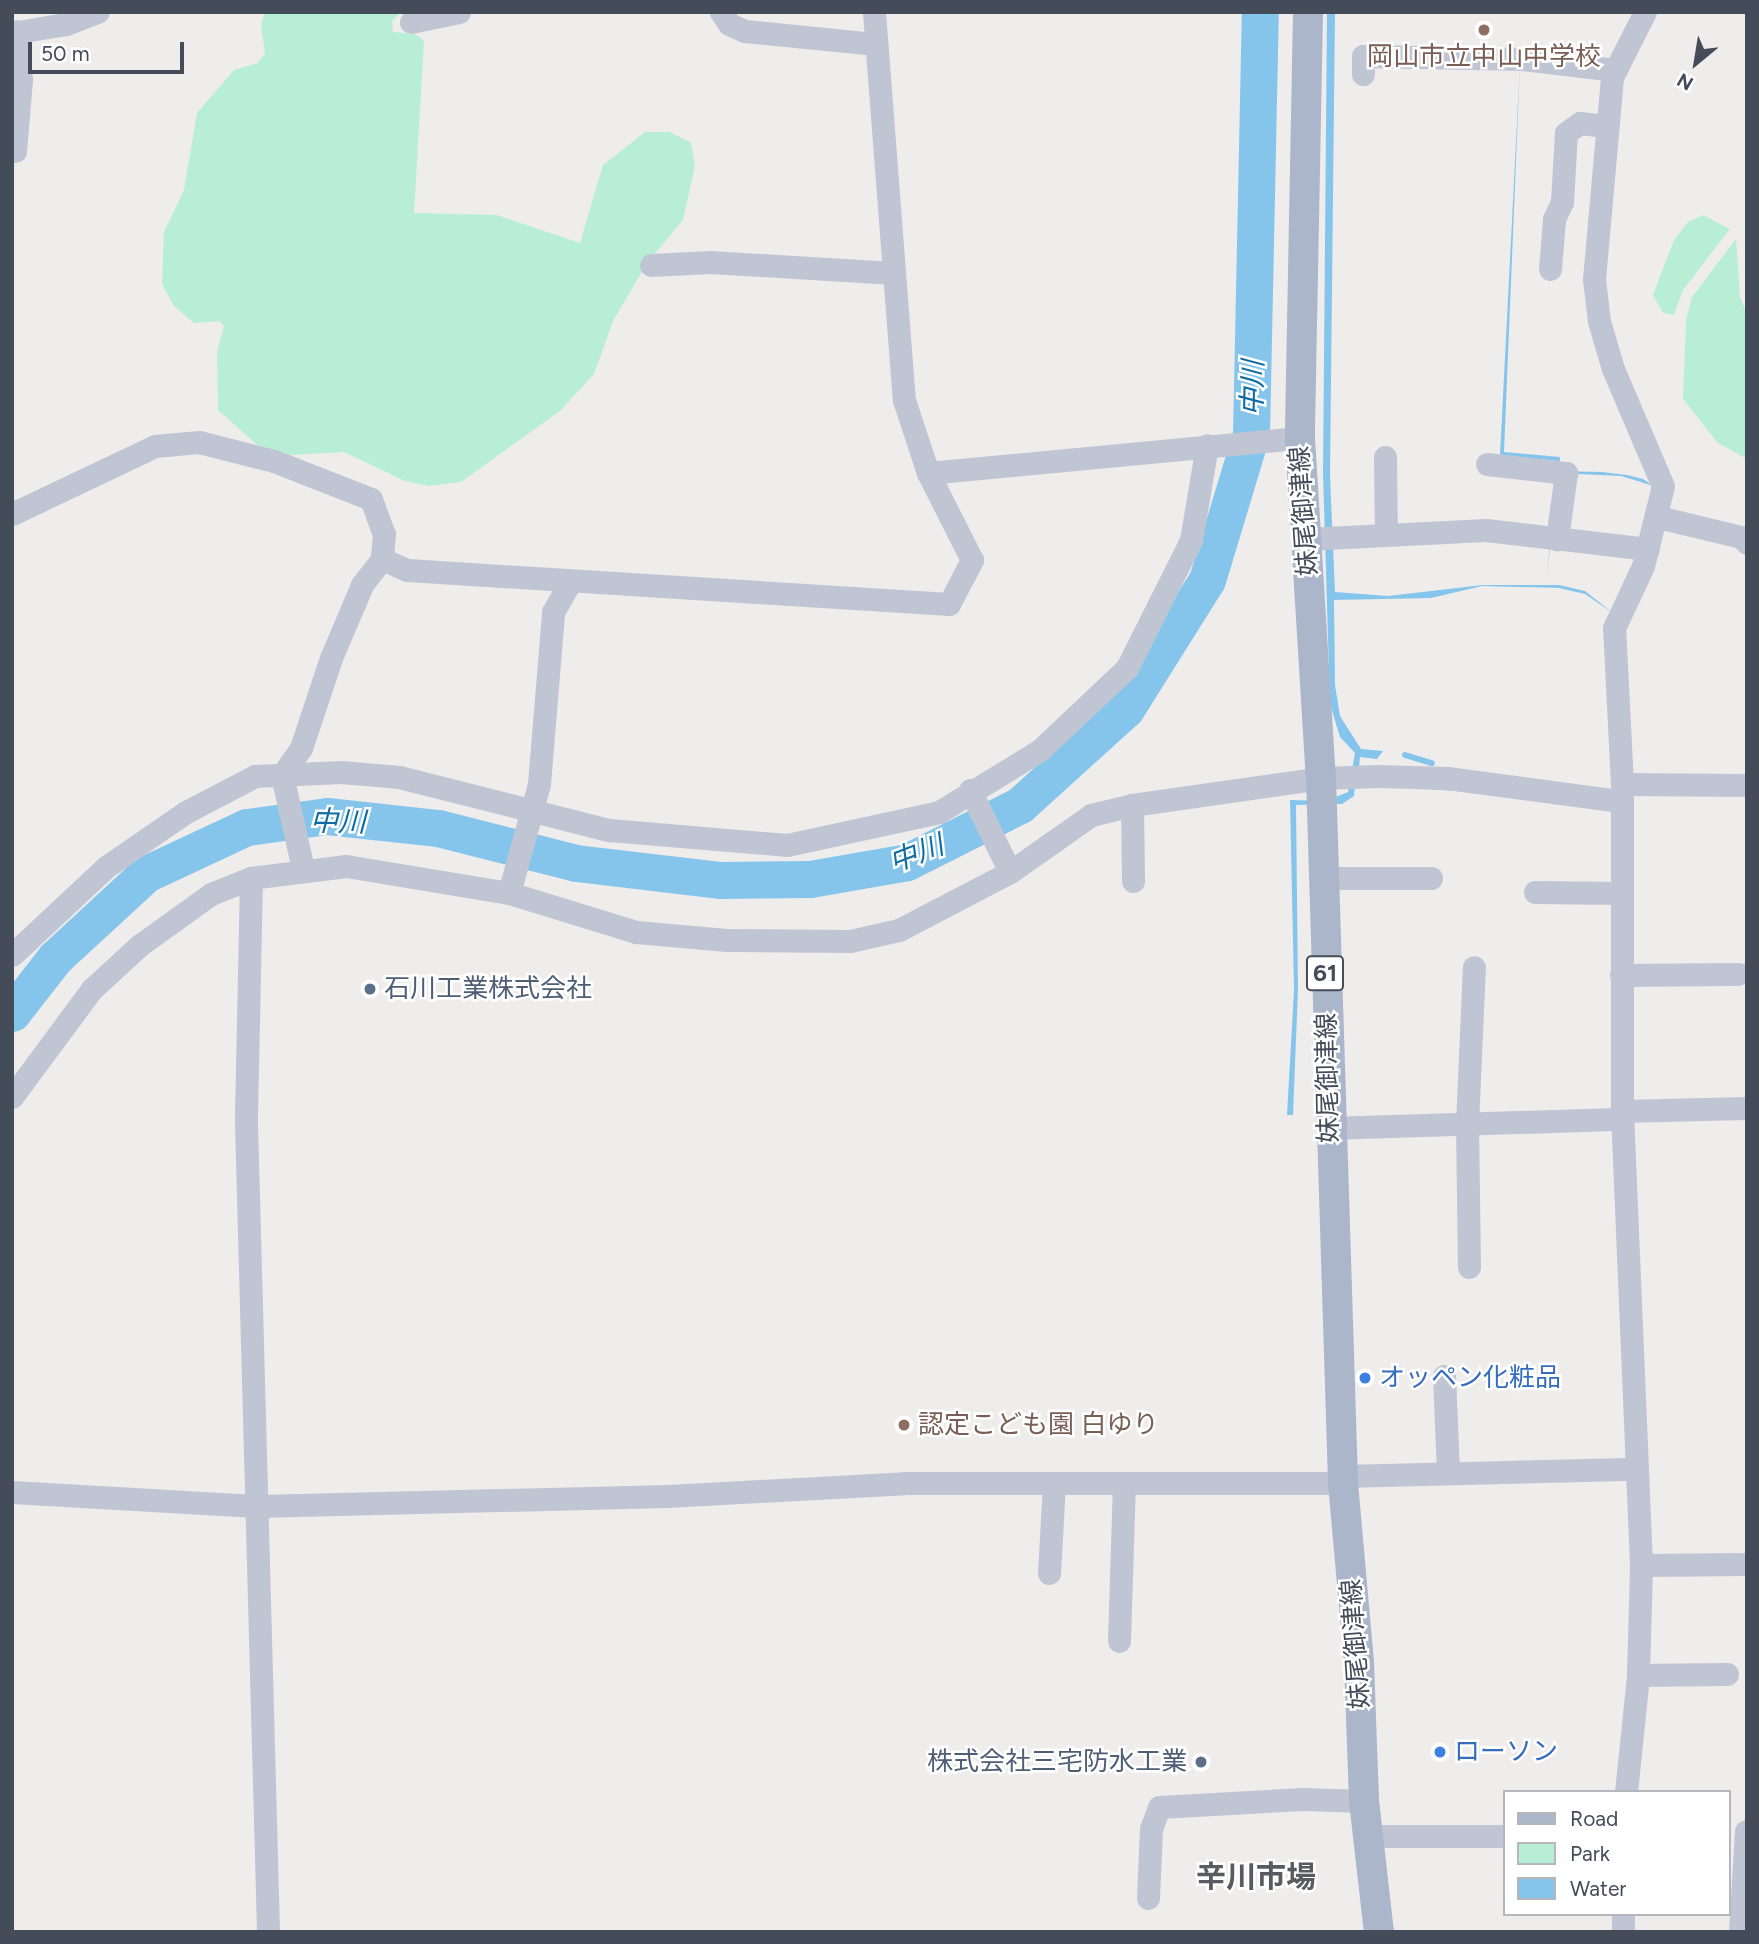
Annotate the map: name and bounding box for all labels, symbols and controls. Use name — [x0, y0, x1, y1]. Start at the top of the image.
marker: 岡山市立中山中学校 — [1476, 22, 1492, 38]
scale bar — [32, 28, 187, 72]
north arrow — [1661, 28, 1731, 98]
text: 50 m — [41, 41, 90, 66]
place label: 岡山市立中山中学校 — [1367, 41, 1601, 73]
text: N — [1673, 68, 1697, 95]
water label: 中川 — [1235, 360, 1269, 416]
street label: 妹尾御津線 — [1284, 445, 1324, 577]
water label: 中川 — [310, 804, 366, 838]
water label: 中川 — [884, 827, 948, 879]
road number: 61 — [1306, 953, 1344, 993]
place label: 石川工業株式会社 — [384, 973, 592, 1005]
marker: 石川工業株式会社 — [362, 981, 378, 997]
street label: 妹尾御津線 — [1311, 1013, 1345, 1143]
place label: オッペン化粧品 — [1379, 1362, 1561, 1394]
marker: オッペン化粧品 — [1357, 1370, 1373, 1386]
place label: 認定こども園 白ゆり — [918, 1409, 1158, 1441]
marker: 認定こども園 白ゆり — [896, 1417, 912, 1433]
street label: 妹尾御津線 — [1336, 1578, 1376, 1710]
place label: ローソン — [1454, 1736, 1558, 1768]
marker: ローソン — [1432, 1744, 1448, 1760]
place label: 株式会社三宅防水工業 — [927, 1746, 1187, 1778]
marker: 株式会社三宅防水工業 — [1193, 1754, 1209, 1770]
legend — [1504, 1790, 1731, 1916]
text: Road — [1570, 1806, 1618, 1831]
text: Park — [1570, 1841, 1610, 1866]
district label: 辛川市場 — [1196, 1859, 1316, 1895]
text: Water — [1570, 1876, 1626, 1901]

